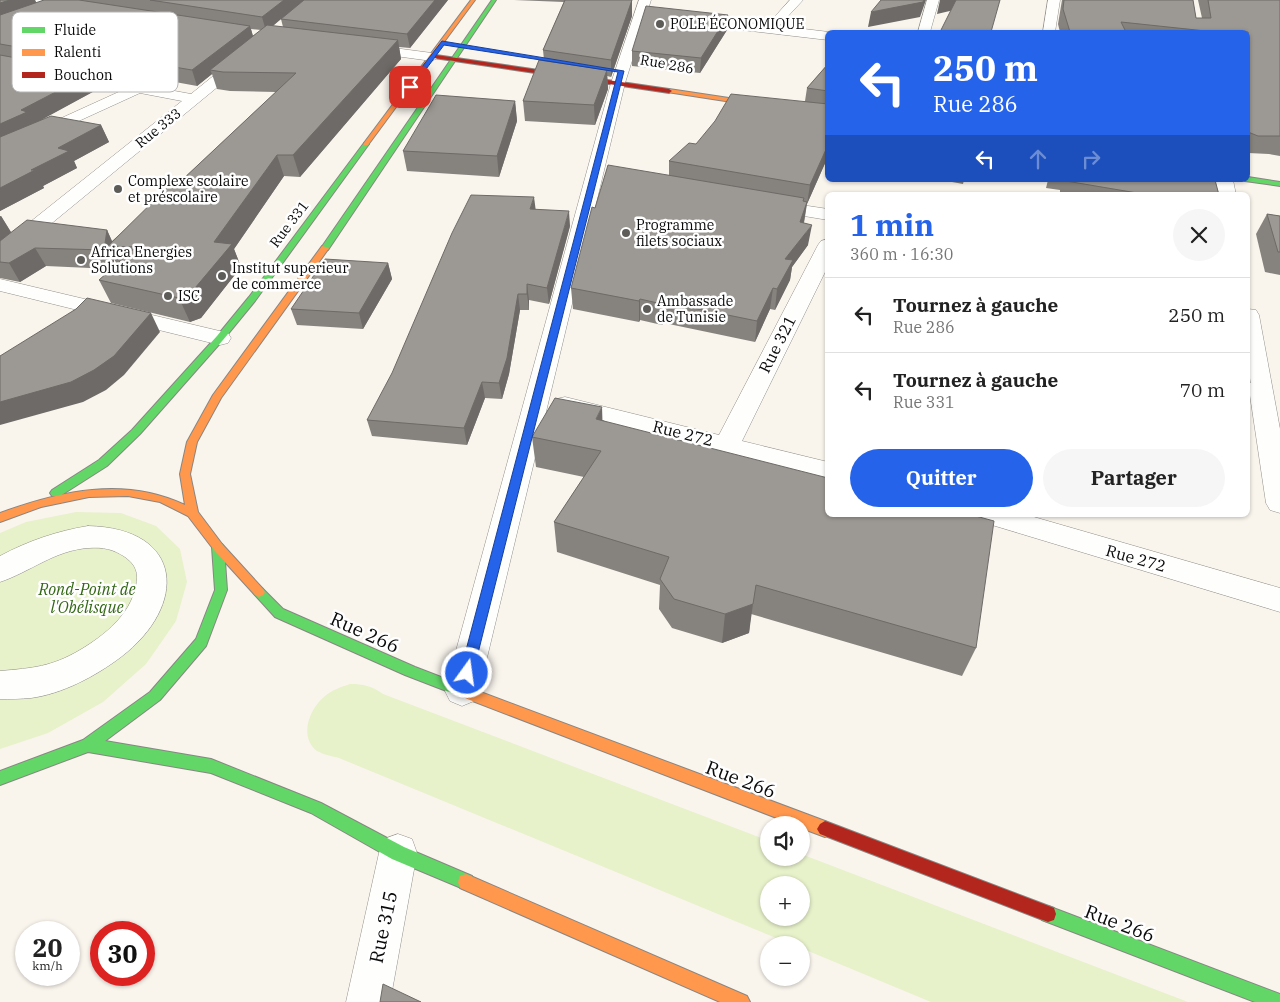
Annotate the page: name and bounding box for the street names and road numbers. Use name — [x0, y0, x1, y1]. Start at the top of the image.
street label: Rue 286 — [639, 50, 695, 78]
street label: Rue 333 — [131, 104, 185, 152]
street label: Rue 331 — [266, 197, 312, 251]
street label: Rue 321 — [754, 312, 800, 376]
street label: Rue 272 — [651, 416, 715, 450]
street label: Rue 272 — [1104, 540, 1168, 576]
street label: Rue 266 — [327, 606, 403, 658]
street label: Rue 266 — [703, 755, 779, 803]
street label: Rue 315 — [364, 889, 402, 965]
street label: Rue 266 — [1082, 899, 1158, 947]

